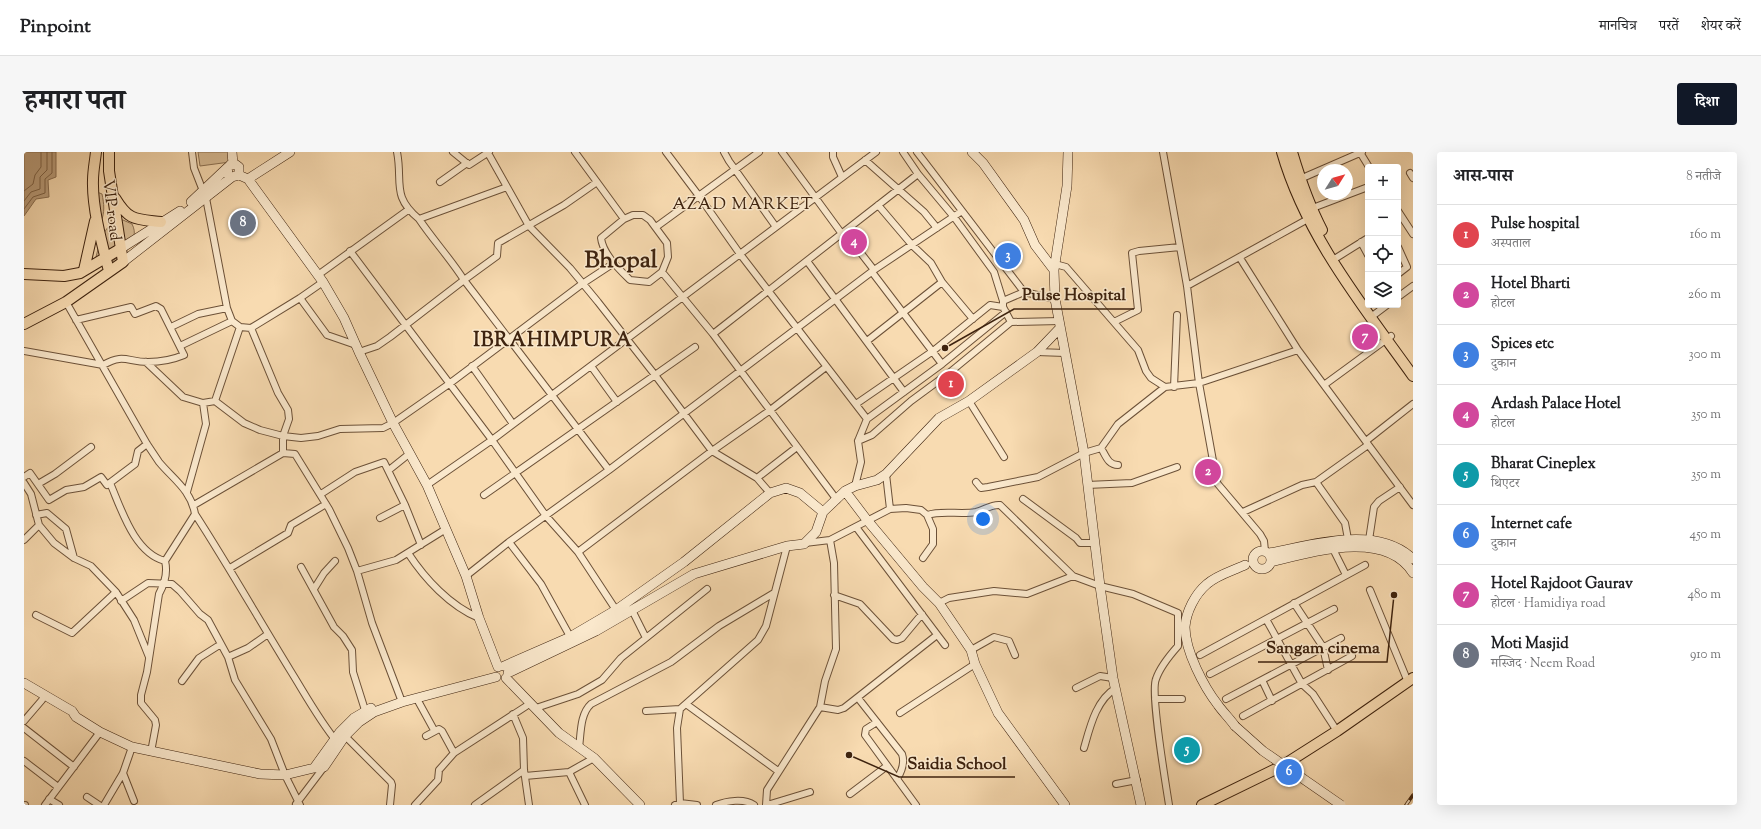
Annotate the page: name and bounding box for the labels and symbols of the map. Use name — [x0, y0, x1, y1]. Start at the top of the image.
north arrow — [1317, 164, 1353, 200]
street label: VIP road — [95, 178, 126, 242]
district label: AZAD MARKET — [672, 193, 814, 217]
pin: 8 — [230, 208, 256, 238]
pin: 4 — [841, 227, 867, 257]
pin: 3 — [995, 241, 1021, 271]
district label: Bhopal — [585, 244, 658, 278]
callout: Pulse Hospital — [1014, 280, 1134, 309]
text: Pulse Hospital — [1022, 284, 1126, 308]
pin: 7 — [1352, 322, 1378, 352]
district label: IBRAHIMPURA — [473, 327, 633, 356]
pin: 1 — [938, 369, 964, 399]
pin: 2 — [1195, 457, 1221, 487]
your location — [973, 509, 993, 529]
callout: Sangam cinema — [1258, 633, 1387, 662]
text: Sangam cinema — [1266, 637, 1380, 661]
pin: 5 — [1174, 735, 1200, 765]
callout: Saidia School — [899, 748, 1015, 777]
text: Saidia School — [907, 753, 1007, 777]
pin: 6 — [1276, 757, 1302, 787]

